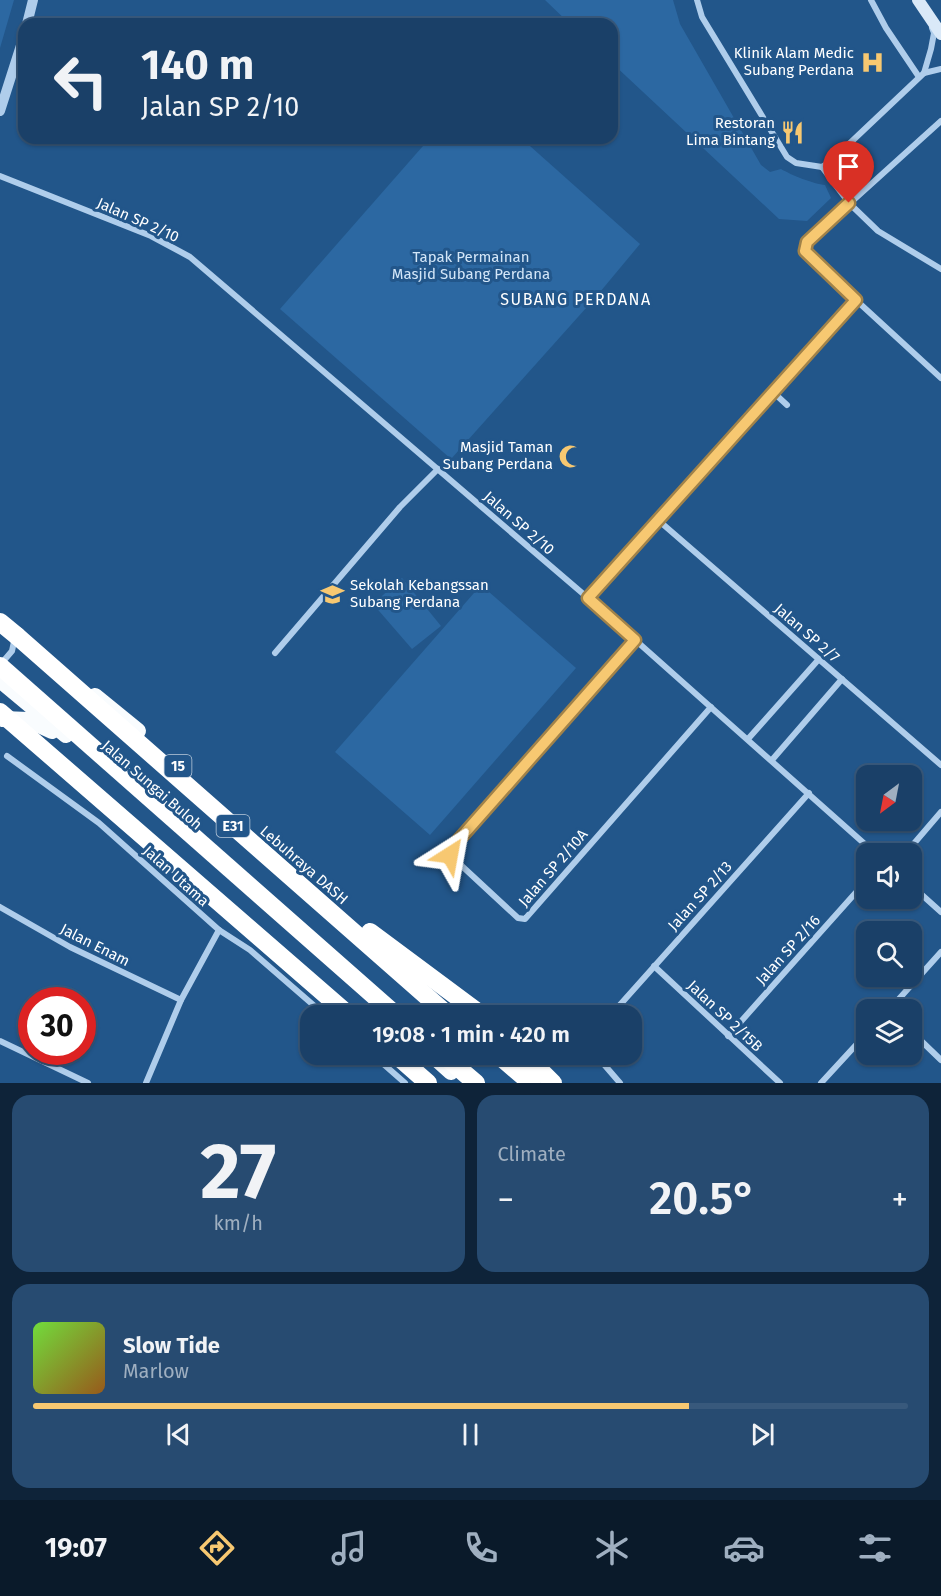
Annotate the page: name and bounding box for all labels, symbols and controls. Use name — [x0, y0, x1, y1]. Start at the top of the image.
text: 140 m — [141, 40, 254, 90]
icon: left — [42, 42, 120, 120]
place label: Klinik Alam Medic Subang Perdana — [734, 44, 854, 79]
hospital icon: Klinik Alam Medic Subang Perdana — [859, 49, 885, 75]
text: Jalan SP 2/10 — [141, 91, 299, 123]
place label: Restoran Lima Bintang — [686, 114, 775, 149]
restaurant icon: Restoran Lima Bintang — [780, 119, 806, 145]
pin — [823, 141, 874, 203]
icon: arrive — [832, 150, 865, 183]
street label: Jalan SP 2/10 — [94, 194, 182, 246]
park label: Tapak Permainan Masjid Subang Perdana — [392, 248, 550, 283]
district label: SUBANG PERDANA — [500, 290, 652, 309]
place label: Masjid Taman Subang Perdana — [443, 438, 553, 473]
mosque icon: Masjid Taman Subang Perdana — [558, 443, 584, 469]
street label: Jalan SP 2/10 — [480, 487, 558, 559]
place label: Sekolah Kebangssan Subang Perdana — [350, 576, 489, 611]
school or university icon: Sekolah Kebangssan Subang Perdana — [319, 581, 345, 607]
street label: Jalan SP 2/7 — [771, 600, 844, 666]
street label: Jalan Sungai Buloh — [98, 737, 206, 833]
road number: 15 — [164, 755, 192, 777]
north arrow — [856, 765, 922, 831]
map controls — [856, 765, 922, 1065]
road number: E31 — [216, 815, 250, 837]
street label: Lebuhraya DASH — [256, 822, 352, 908]
position arrow — [418, 823, 482, 887]
street label: Jalan SP 2/10A — [515, 825, 592, 910]
street label: Jalan Utama — [139, 842, 213, 910]
button: sound — [856, 843, 922, 909]
street label: Jalan SP 2/13 — [664, 858, 736, 934]
street label: Jalan SP 2/16 — [752, 911, 824, 989]
street label: Jalan Enam — [57, 920, 133, 970]
button: search — [856, 921, 922, 987]
street label: Jalan SP 2/15B — [684, 977, 766, 1055]
speed limit sign: 30 — [18, 987, 96, 1065]
button: layers — [856, 999, 922, 1065]
text: 19:08 · 1 min · 420 m — [372, 1021, 570, 1048]
text: 27 — [200, 1125, 276, 1219]
text: Climate — [498, 1142, 566, 1166]
text: 20.5° — [649, 1172, 756, 1226]
text: − — [498, 1180, 514, 1220]
text: + — [892, 1180, 908, 1220]
text: km/h — [214, 1211, 263, 1235]
text: Slow Tide — [123, 1332, 220, 1359]
text: Marlow — [123, 1359, 189, 1383]
icon: previous — [162, 1418, 195, 1451]
icon: pause — [454, 1418, 487, 1451]
icon: next — [746, 1418, 779, 1451]
icon: directions — [196, 1527, 238, 1569]
icon: music — [328, 1527, 370, 1569]
icon: phone — [460, 1527, 502, 1569]
icon: climate — [591, 1527, 633, 1569]
icon: car — [723, 1527, 765, 1569]
icon: filters — [854, 1527, 896, 1569]
text: 19:07 — [45, 1532, 107, 1564]

